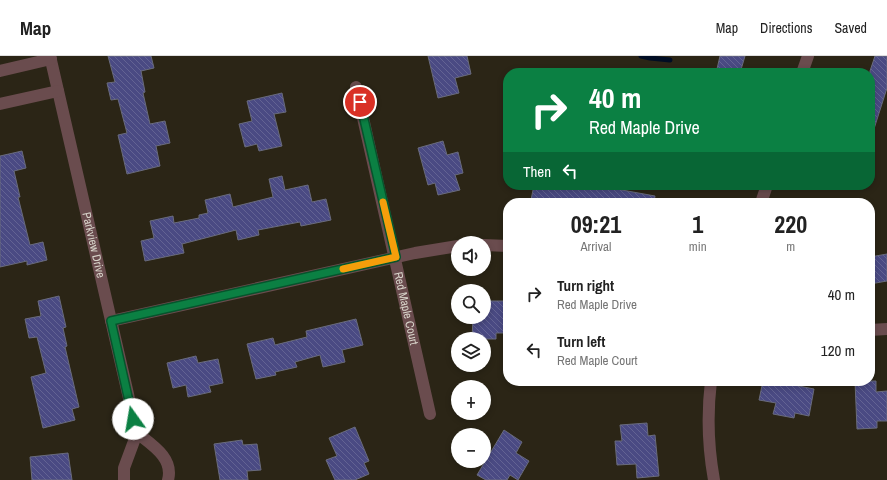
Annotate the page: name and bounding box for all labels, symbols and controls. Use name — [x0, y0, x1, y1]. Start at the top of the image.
text: Map — [20, 15, 51, 41]
text: Map — [716, 19, 738, 37]
text: Directions — [760, 19, 812, 37]
text: Saved — [834, 19, 867, 37]
text: 40 m — [589, 79, 641, 117]
icon: right — [523, 84, 575, 136]
pin — [343, 85, 377, 119]
icon: arrive — [349, 91, 371, 113]
text: Red Maple Drive — [589, 115, 700, 140]
icon: left — [559, 160, 581, 182]
text: Then — [523, 161, 551, 182]
text: 09:21 — [571, 208, 621, 240]
text: 1 — [692, 208, 703, 240]
text: 220 — [774, 208, 807, 240]
street label: Parkview Drive — [78, 211, 109, 279]
map controls — [451, 236, 491, 468]
button: sound — [451, 236, 491, 276]
text: Arrival — [581, 238, 611, 255]
text: min — [689, 238, 707, 255]
text: m — [786, 238, 795, 255]
street label: Red Maple Court — [390, 270, 422, 347]
text: Turn right — [557, 275, 614, 296]
icon: right — [523, 283, 545, 305]
button: search — [451, 284, 491, 324]
text: 40 m — [828, 284, 855, 305]
text: Red Maple Drive — [557, 296, 637, 313]
text: Turn left — [557, 331, 605, 352]
button: layers — [451, 332, 491, 372]
icon: left — [523, 339, 545, 361]
text: 120 m — [821, 340, 855, 361]
text: Red Maple Court — [557, 352, 638, 369]
button: + — [451, 380, 491, 420]
position arrow — [112, 398, 154, 440]
button: − — [451, 428, 491, 468]

